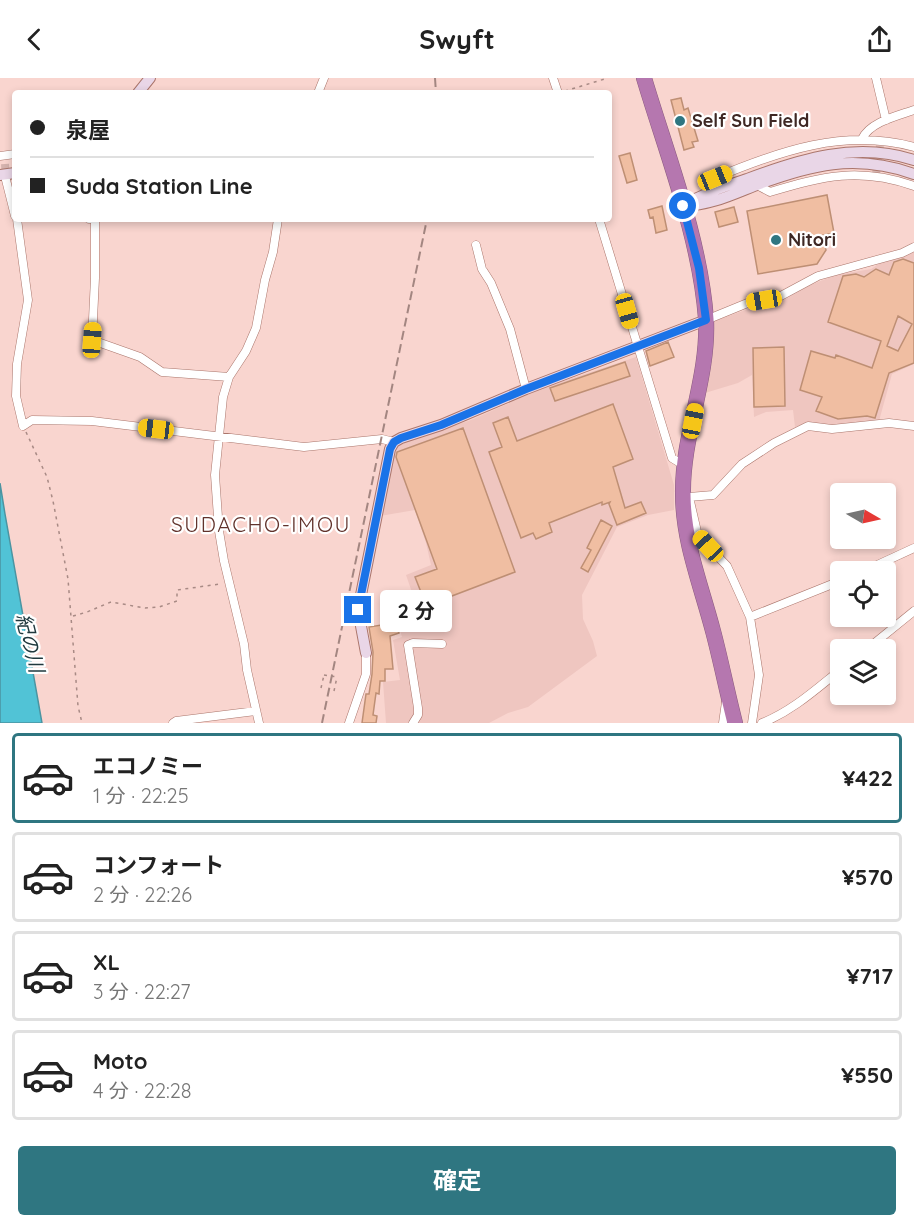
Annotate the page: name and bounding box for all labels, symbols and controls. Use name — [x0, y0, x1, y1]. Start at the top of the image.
text: Swyft — [419, 22, 495, 56]
icon: back — [18, 23, 51, 56]
icon: share — [863, 23, 896, 56]
place label: Self Sun Field — [692, 109, 809, 132]
marker: Self Sun Field — [673, 114, 687, 128]
text: 泉屋 — [66, 116, 110, 144]
car — [695, 163, 735, 193]
text: Suda Station Line — [66, 172, 253, 200]
route start — [669, 192, 696, 219]
place label: Nitori — [788, 228, 836, 251]
marker: Nitori — [769, 233, 783, 247]
car — [745, 288, 783, 312]
car — [613, 291, 641, 331]
car — [82, 321, 102, 359]
car — [681, 402, 705, 440]
car — [137, 418, 175, 440]
north arrow — [830, 483, 896, 549]
map controls — [830, 483, 896, 705]
district label: SUDACHO-IMOU — [171, 511, 351, 537]
car — [689, 527, 727, 565]
button: locate — [830, 561, 896, 627]
callout: 2 分 — [379, 589, 451, 631]
route end — [344, 596, 371, 623]
text: 2 分 — [398, 598, 434, 623]
water label: 紀の川 — [11, 611, 50, 677]
button: layers — [830, 639, 896, 705]
icon: car — [21, 751, 75, 805]
text: エコノミー — [93, 752, 203, 780]
text: ¥422 — [842, 764, 893, 792]
text: 1 分 · 22:25 — [93, 783, 189, 808]
icon: car — [21, 850, 75, 904]
text: コンフォート — [93, 851, 224, 879]
text: ¥570 — [842, 863, 893, 891]
text: 2 分 · 22:26 — [93, 882, 192, 907]
text: XL — [93, 948, 120, 976]
icon: car — [21, 949, 75, 1003]
text: ¥717 — [846, 962, 893, 990]
text: 3 分 · 22:27 — [93, 979, 191, 1004]
text: Moto — [93, 1047, 147, 1075]
icon: car — [21, 1048, 75, 1102]
text: ¥550 — [841, 1061, 893, 1089]
text: 4 分 · 22:28 — [93, 1078, 192, 1103]
button: 確定 — [18, 1146, 896, 1215]

